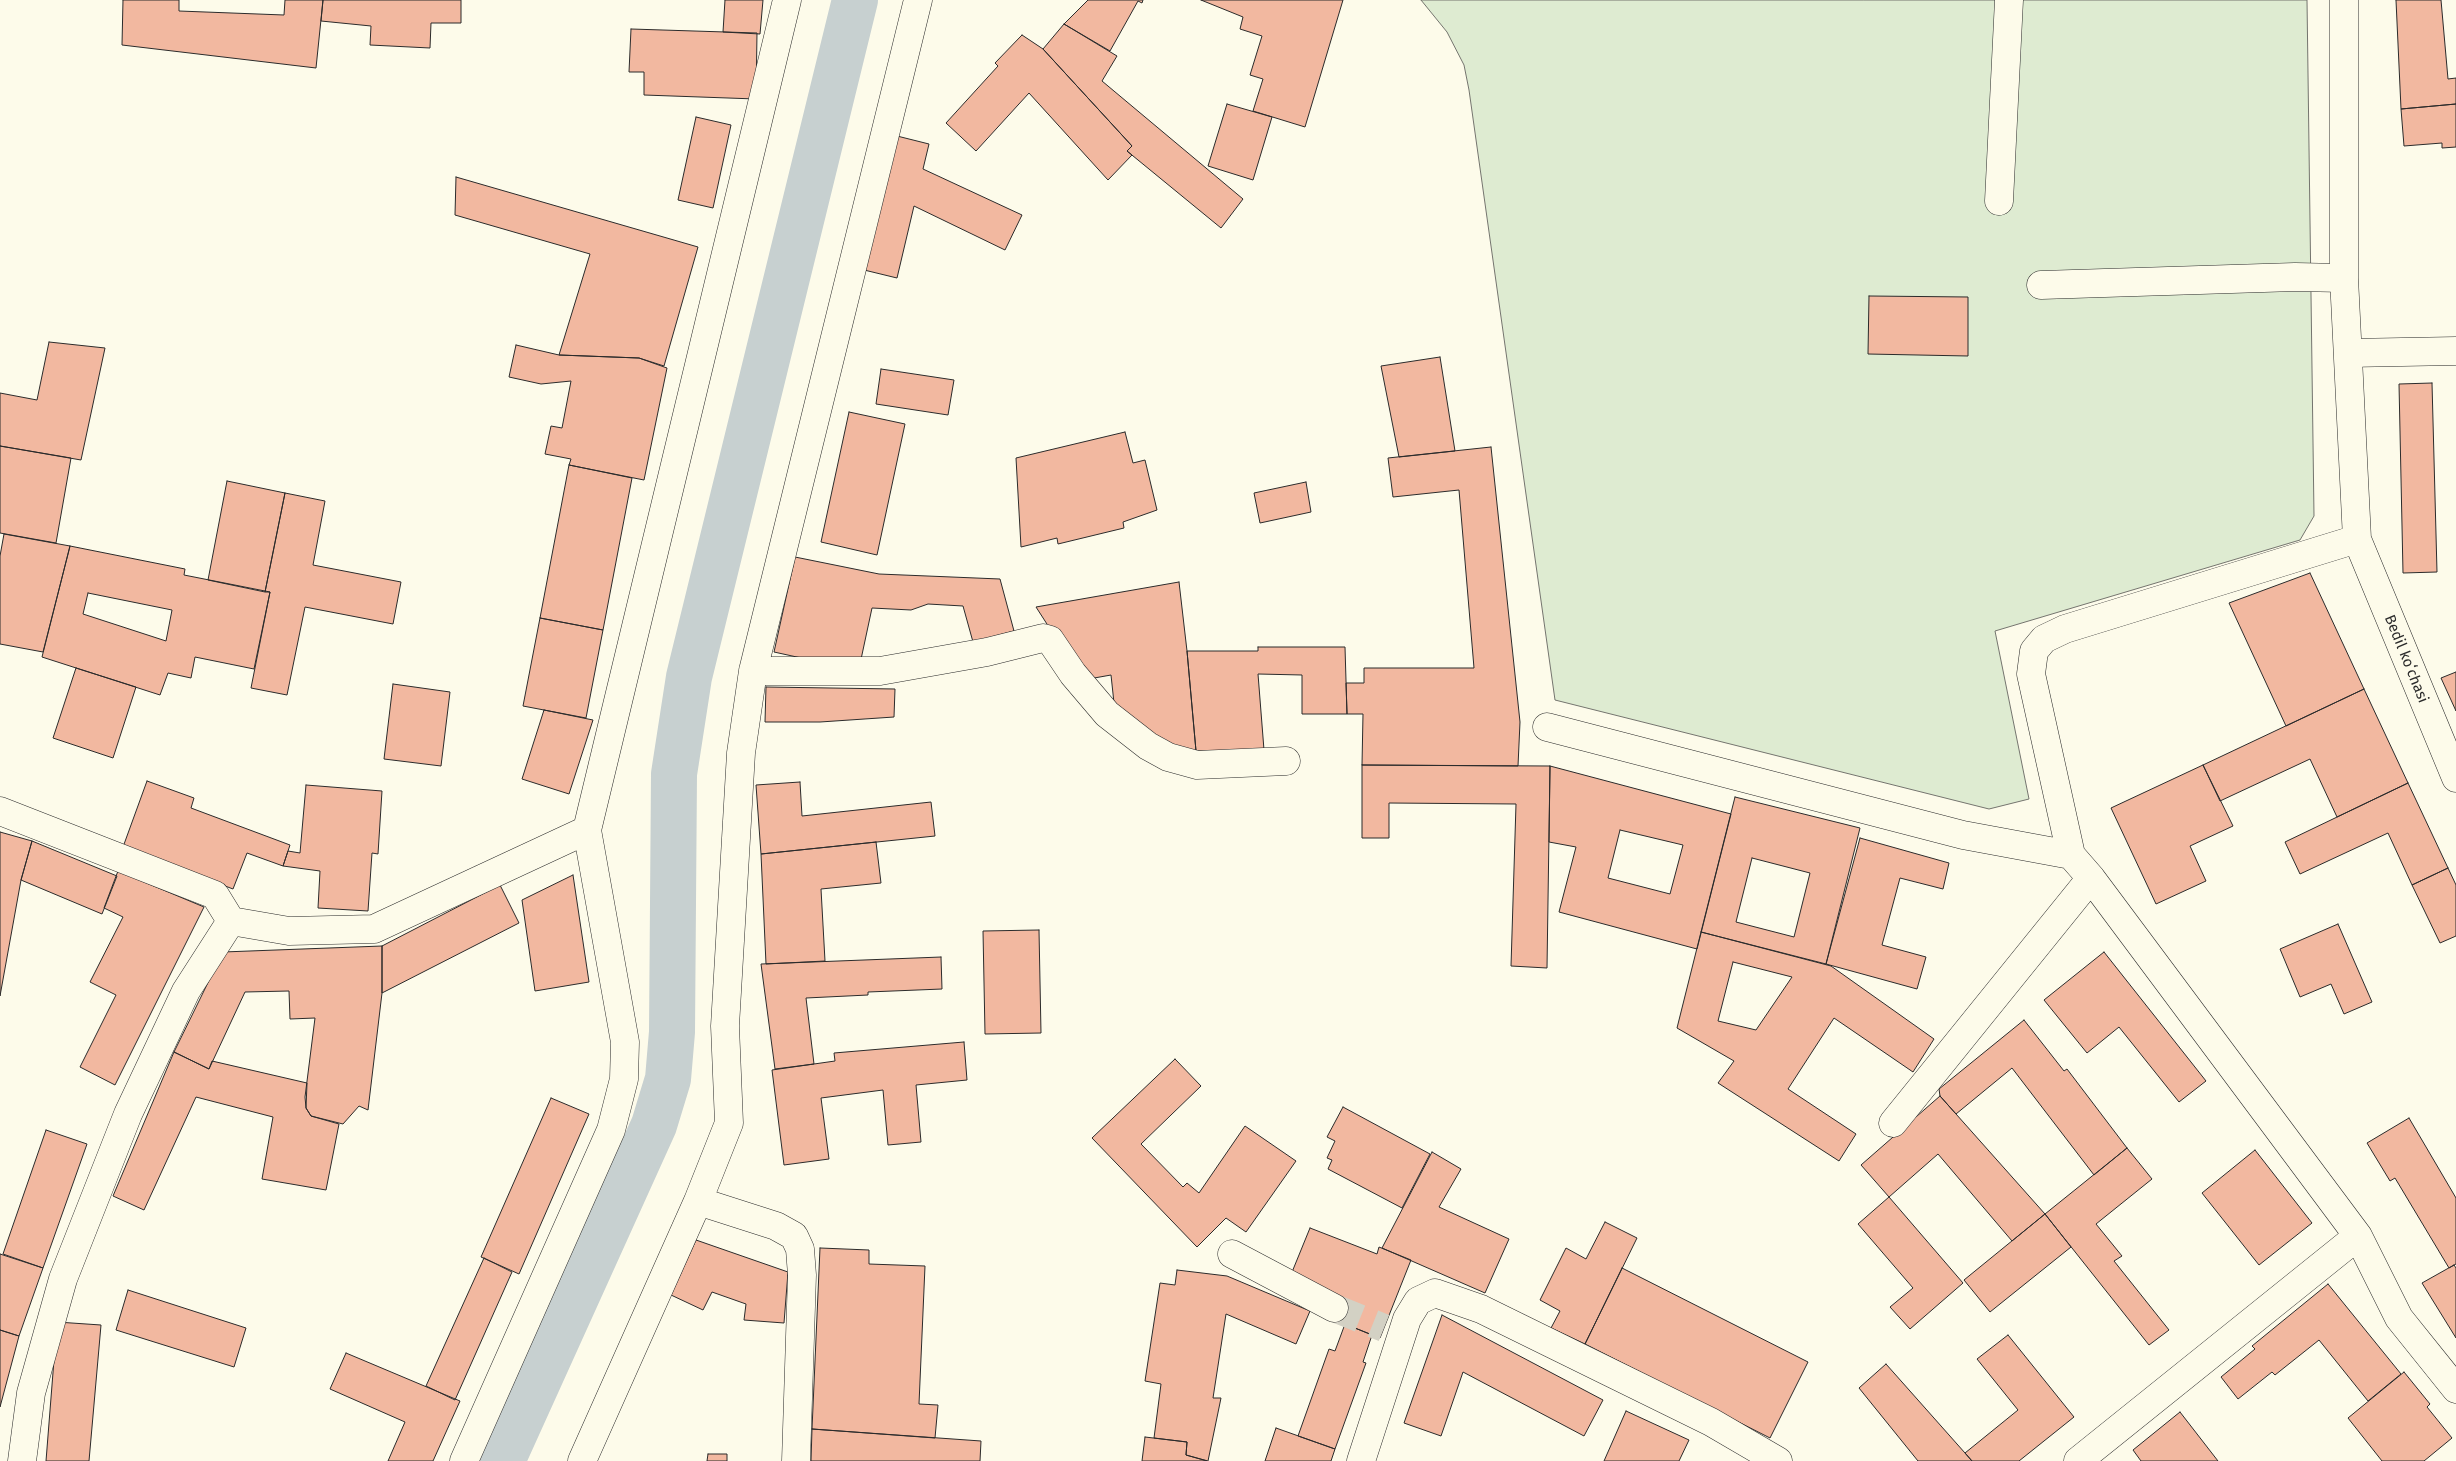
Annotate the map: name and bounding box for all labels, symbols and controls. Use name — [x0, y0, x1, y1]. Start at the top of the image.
street label: Bedil koʻchasi — [2380, 612, 2432, 706]

